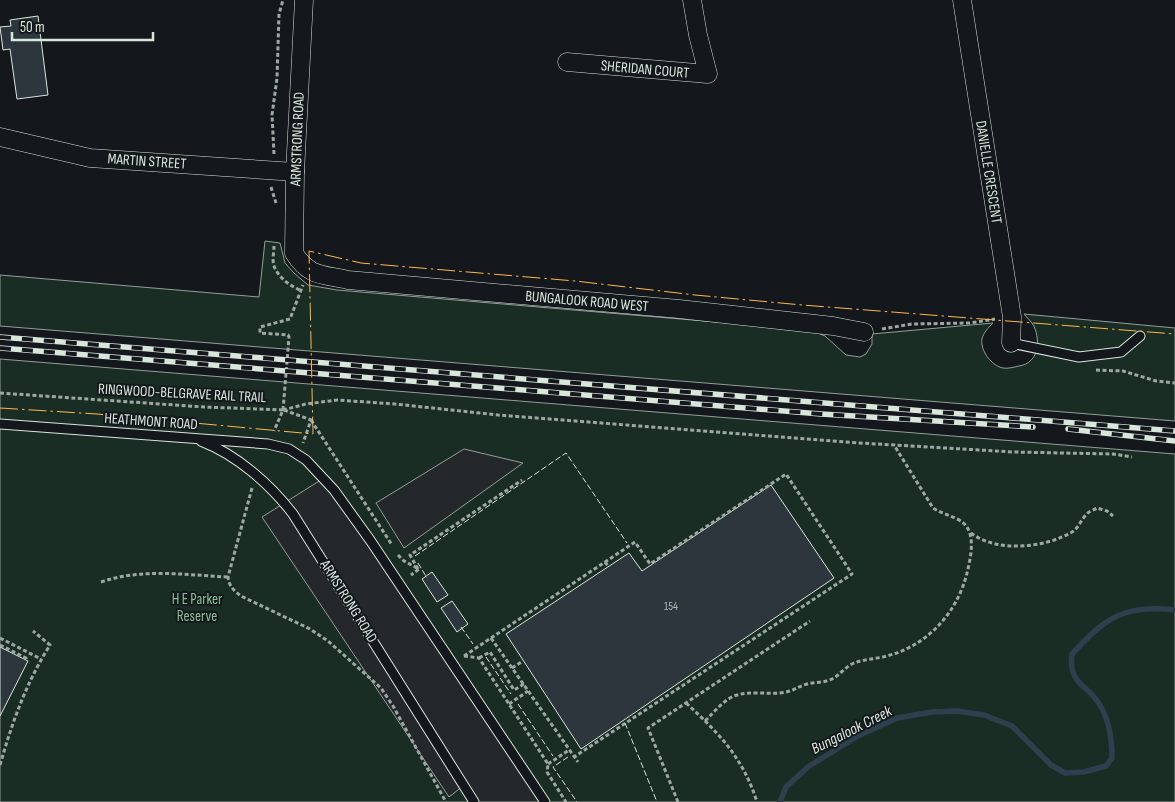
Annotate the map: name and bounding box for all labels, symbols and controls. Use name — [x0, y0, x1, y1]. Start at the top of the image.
scale bar — [12, 10, 154, 42]
text: 50 m — [20, 18, 45, 37]
street label: SHERIDAN COURT — [600, 56, 690, 83]
street label: ARMSTRONG ROAD — [286, 92, 309, 188]
street label: DANIELLE CRESCENT — [971, 119, 1006, 225]
street label: MARTIN STREET — [107, 149, 187, 174]
street label: BUNGALOOK ROAD WEST — [525, 287, 649, 316]
street label: RINGWOOD-BELGRAVE RAIL TRAIL — [97, 380, 267, 407]
street label: HEATHMONT ROAD — [104, 409, 198, 434]
street label: ARMSTRONG ROAD — [315, 555, 382, 646]
park label: H E Parker Reserve — [172, 590, 223, 626]
house number: 154 — [664, 599, 678, 614]
water label: Bungalook Creek — [808, 701, 896, 759]

